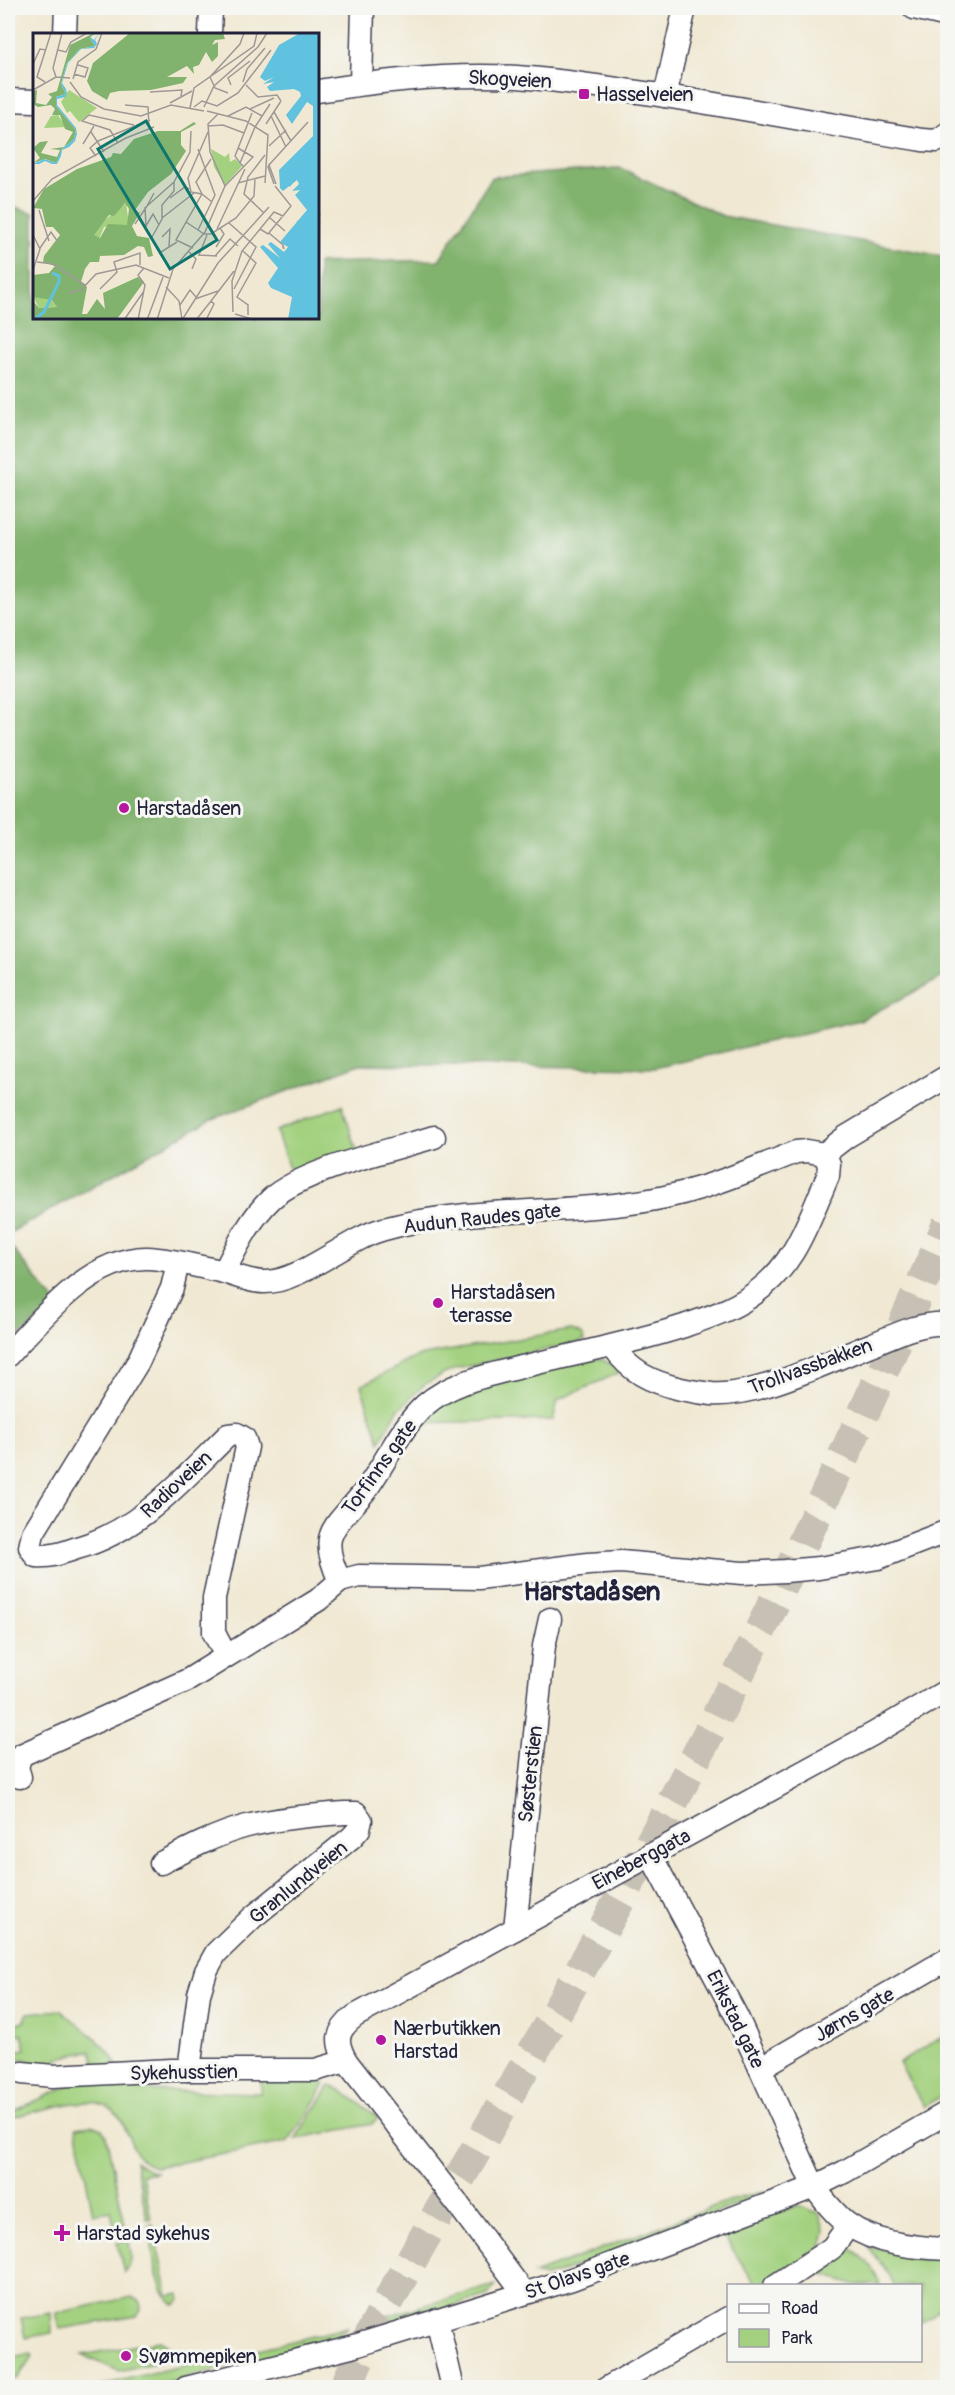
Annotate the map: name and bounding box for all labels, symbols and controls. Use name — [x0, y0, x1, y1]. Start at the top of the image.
inset map — [33, 33, 320, 320]
street label: Skogveien — [467, 65, 553, 94]
place label: Hasselveien — [596, 82, 694, 107]
marker: Hasselveien — [577, 87, 591, 101]
place label: Harstadåsen — [136, 796, 241, 821]
marker: Harstadåsen — [117, 801, 131, 815]
street label: Audun Raudes gate — [402, 1198, 562, 1239]
place label: Harstadåsen terasse — [449, 1280, 555, 1328]
marker: Harstadåsen terasse — [431, 1296, 445, 1310]
street label: Trollvassbakken — [745, 1332, 876, 1400]
street label: Torfinns gate — [336, 1415, 423, 1520]
street label: Radioveien — [136, 1445, 217, 1524]
district label: Harstadåsen — [524, 1576, 661, 1608]
street label: Søsterstien — [513, 1724, 548, 1824]
street label: Eineberggata — [588, 1823, 695, 1896]
street label: Granlundveien — [244, 1835, 353, 1930]
street label: Erikstad gate — [701, 1966, 770, 2073]
street label: Jørns gate — [810, 1981, 899, 2047]
place label: Nærbutikken Harstad — [393, 2016, 501, 2064]
marker: Nærbutikken Harstad — [374, 2033, 388, 2047]
street label: Sykehusstien — [130, 2059, 238, 2086]
place label: Harstad sykehus — [76, 2221, 210, 2246]
marker: Harstad sykehus — [53, 2224, 71, 2242]
street label: St Olavs gate — [521, 2246, 633, 2305]
legend — [727, 2284, 922, 2362]
text: Road — [781, 2297, 818, 2320]
text: Park — [781, 2327, 813, 2350]
place label: Svømmepiken — [138, 2344, 257, 2369]
marker: Svømmepiken — [119, 2349, 133, 2363]

